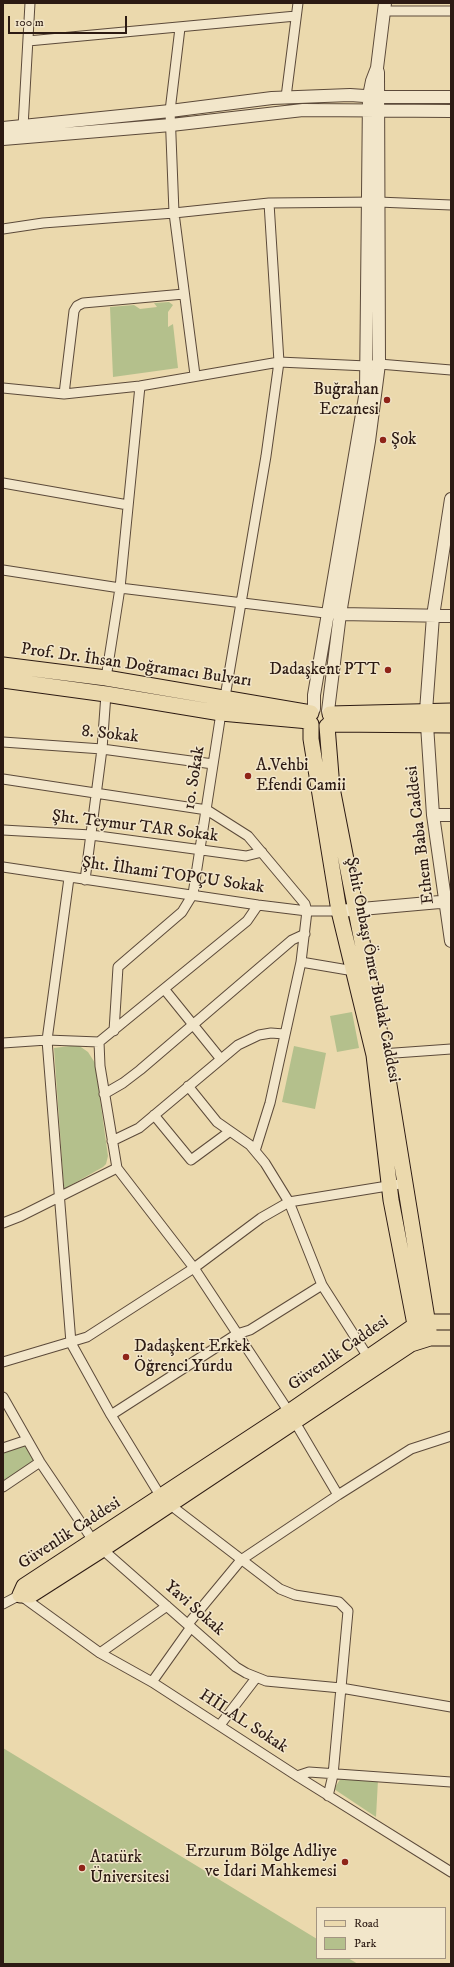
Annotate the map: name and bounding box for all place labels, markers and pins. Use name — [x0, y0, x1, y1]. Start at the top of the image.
place label: Buğrahan Eczanesi — [313, 380, 379, 420]
marker: Buğrahan Eczanesi — [382, 395, 392, 405]
place label: Şok — [391, 430, 417, 450]
marker: Şok — [378, 435, 388, 445]
place label: Dadaşkent PTT — [269, 660, 380, 680]
marker: Dadaşkent PTT — [383, 665, 393, 675]
place label: A.Vehbi Efendi Camii — [256, 756, 346, 796]
marker: A.Vehbi Efendi Camii — [243, 771, 253, 781]
place label: Dadaşkent Erkek Öğrenci Yurdu — [134, 1337, 250, 1377]
marker: Dadaşkent Erkek Öğrenci Yurdu — [121, 1352, 131, 1362]
place label: Erzurum Bölge Adliye ve İdari Mahkemesi — [185, 1842, 337, 1882]
place label: Atatürk Üniversitesi — [90, 1848, 169, 1888]
marker: Erzurum Bölge Adliye ve İdari Mahkemesi — [340, 1857, 350, 1867]
marker: Atatürk Üniversitesi — [77, 1863, 87, 1873]

